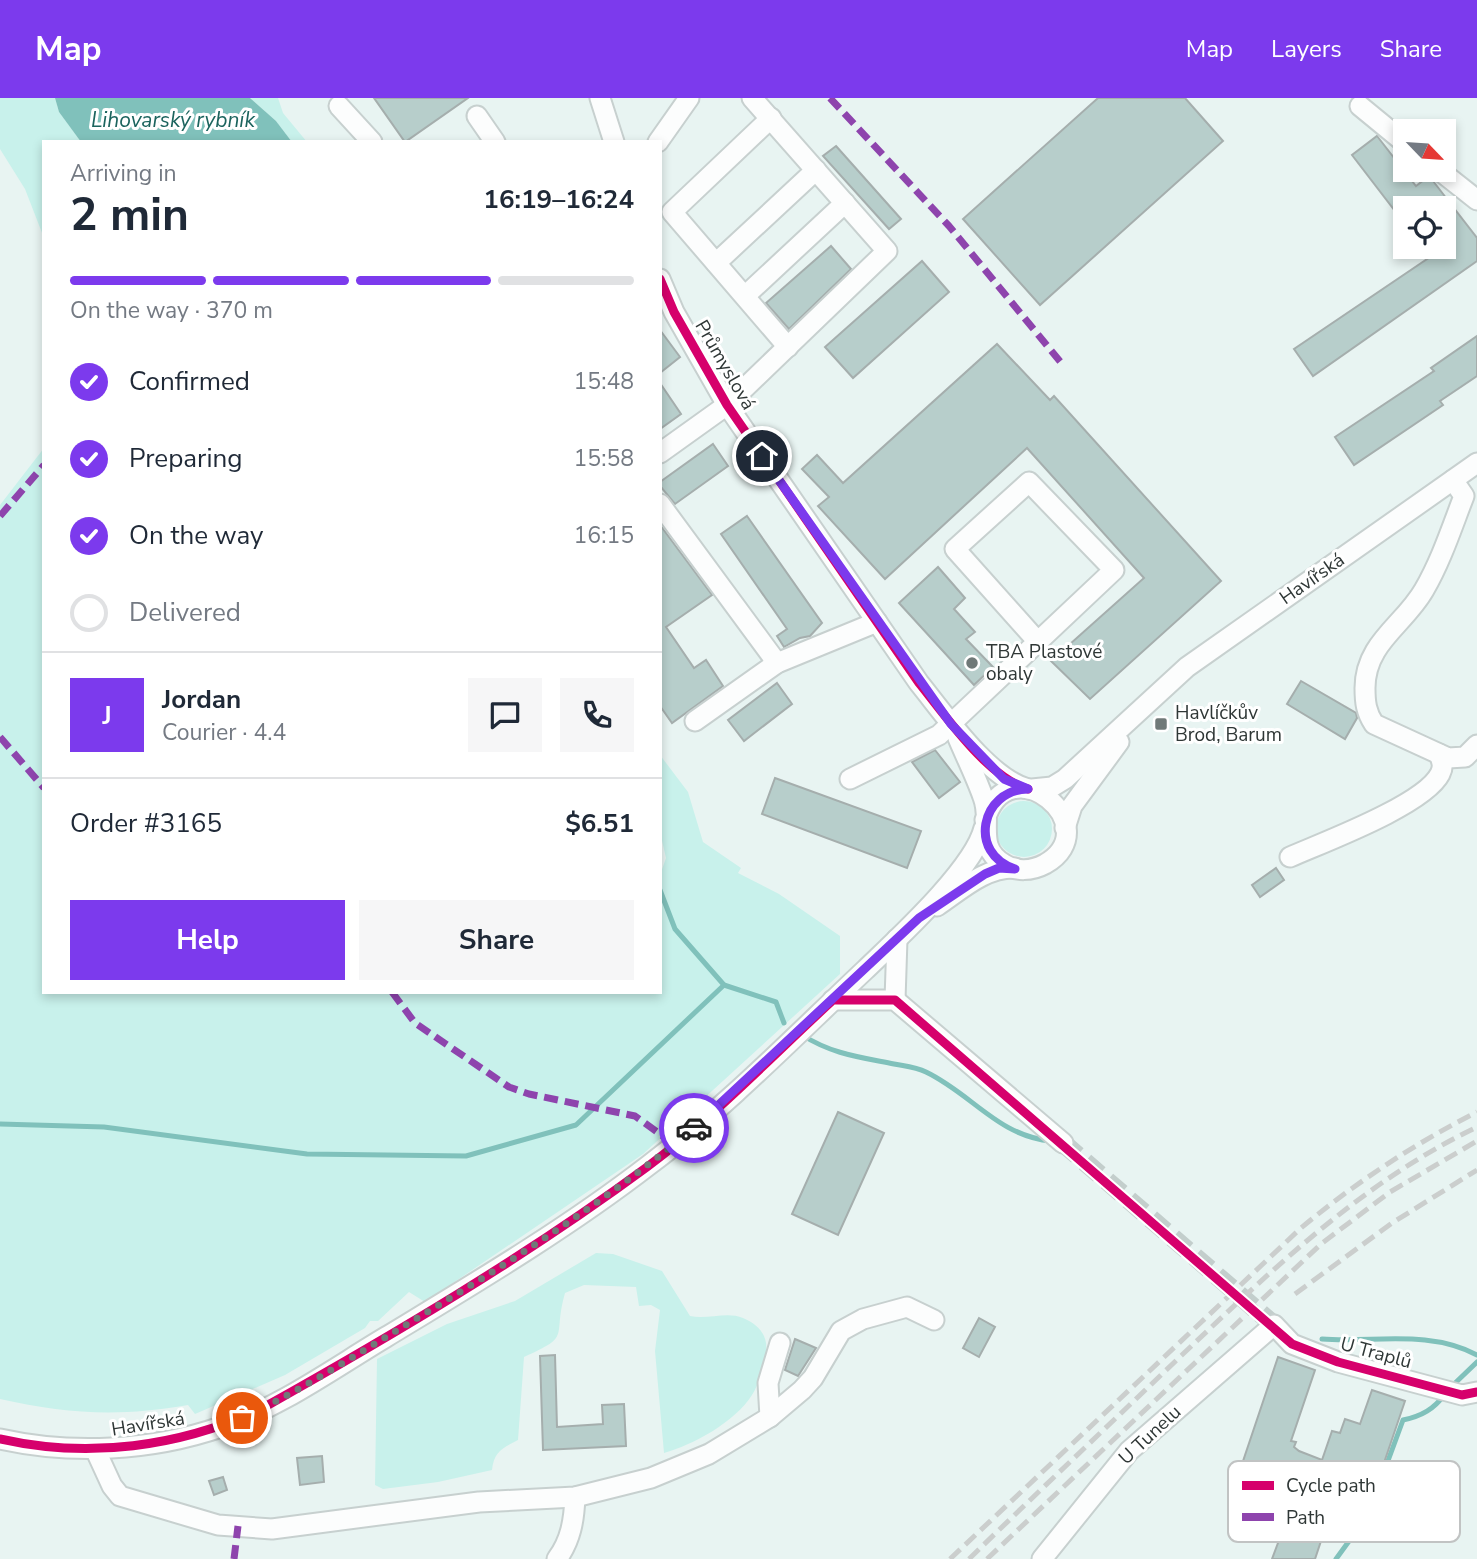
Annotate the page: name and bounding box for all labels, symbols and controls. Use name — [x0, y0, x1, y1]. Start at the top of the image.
text: Map — [35, 27, 102, 72]
text: Map — [1186, 33, 1233, 65]
text: Layers — [1271, 33, 1342, 65]
text: Share — [1380, 33, 1442, 65]
water label: Lihovarský rybník — [91, 106, 256, 134]
north arrow — [1393, 119, 1456, 182]
map controls — [1393, 119, 1456, 259]
text: Arriving in — [70, 158, 177, 189]
text: 16:19–16:24 — [483, 182, 634, 217]
text: 2 min — [70, 183, 189, 246]
button: locate — [1393, 196, 1456, 259]
text: On the way · 370 m — [70, 295, 273, 326]
street label: Průmyslová — [689, 315, 761, 415]
icon: check — [70, 363, 108, 401]
text: Confirmed — [129, 364, 250, 399]
text: 15:48 — [574, 366, 634, 397]
pin — [732, 426, 792, 486]
icon: home — [743, 437, 781, 475]
icon: check — [70, 440, 108, 478]
text: Preparing — [129, 441, 242, 476]
text: 15:58 — [574, 443, 634, 474]
icon: check — [70, 517, 108, 555]
text: On the way — [129, 518, 263, 553]
text: 16:15 — [574, 520, 634, 551]
street label: Havířská — [1274, 547, 1350, 611]
text: Delivered — [129, 595, 241, 630]
place label: TBA Plastové obaly — [986, 639, 1102, 687]
marker: TBA Plastové obaly — [964, 655, 980, 671]
button: chat — [468, 678, 542, 752]
button: phone — [560, 678, 634, 752]
text: Jordan — [162, 682, 241, 717]
text: J — [102, 698, 112, 733]
place label: Havlíčkův Brod, Barum — [1175, 700, 1282, 748]
marker: Havlíčkův Brod, Barum — [1153, 716, 1169, 732]
text: Courier · 4.4 — [162, 717, 286, 748]
text: Order #3165 — [70, 806, 222, 841]
text: $6.51 — [565, 806, 634, 841]
button: Help — [70, 900, 345, 980]
button: Share — [359, 900, 634, 980]
courier — [659, 1093, 729, 1163]
icon: car — [675, 1109, 713, 1147]
street label: U Traplů — [1337, 1331, 1415, 1375]
pin — [212, 1388, 272, 1448]
icon: bag — [223, 1399, 261, 1437]
street label: U Tunelu — [1113, 1399, 1187, 1471]
street label: Havířská — [109, 1405, 187, 1443]
legend — [1228, 1461, 1460, 1542]
text: Cycle path — [1286, 1473, 1376, 1499]
text: Path — [1286, 1505, 1325, 1531]

